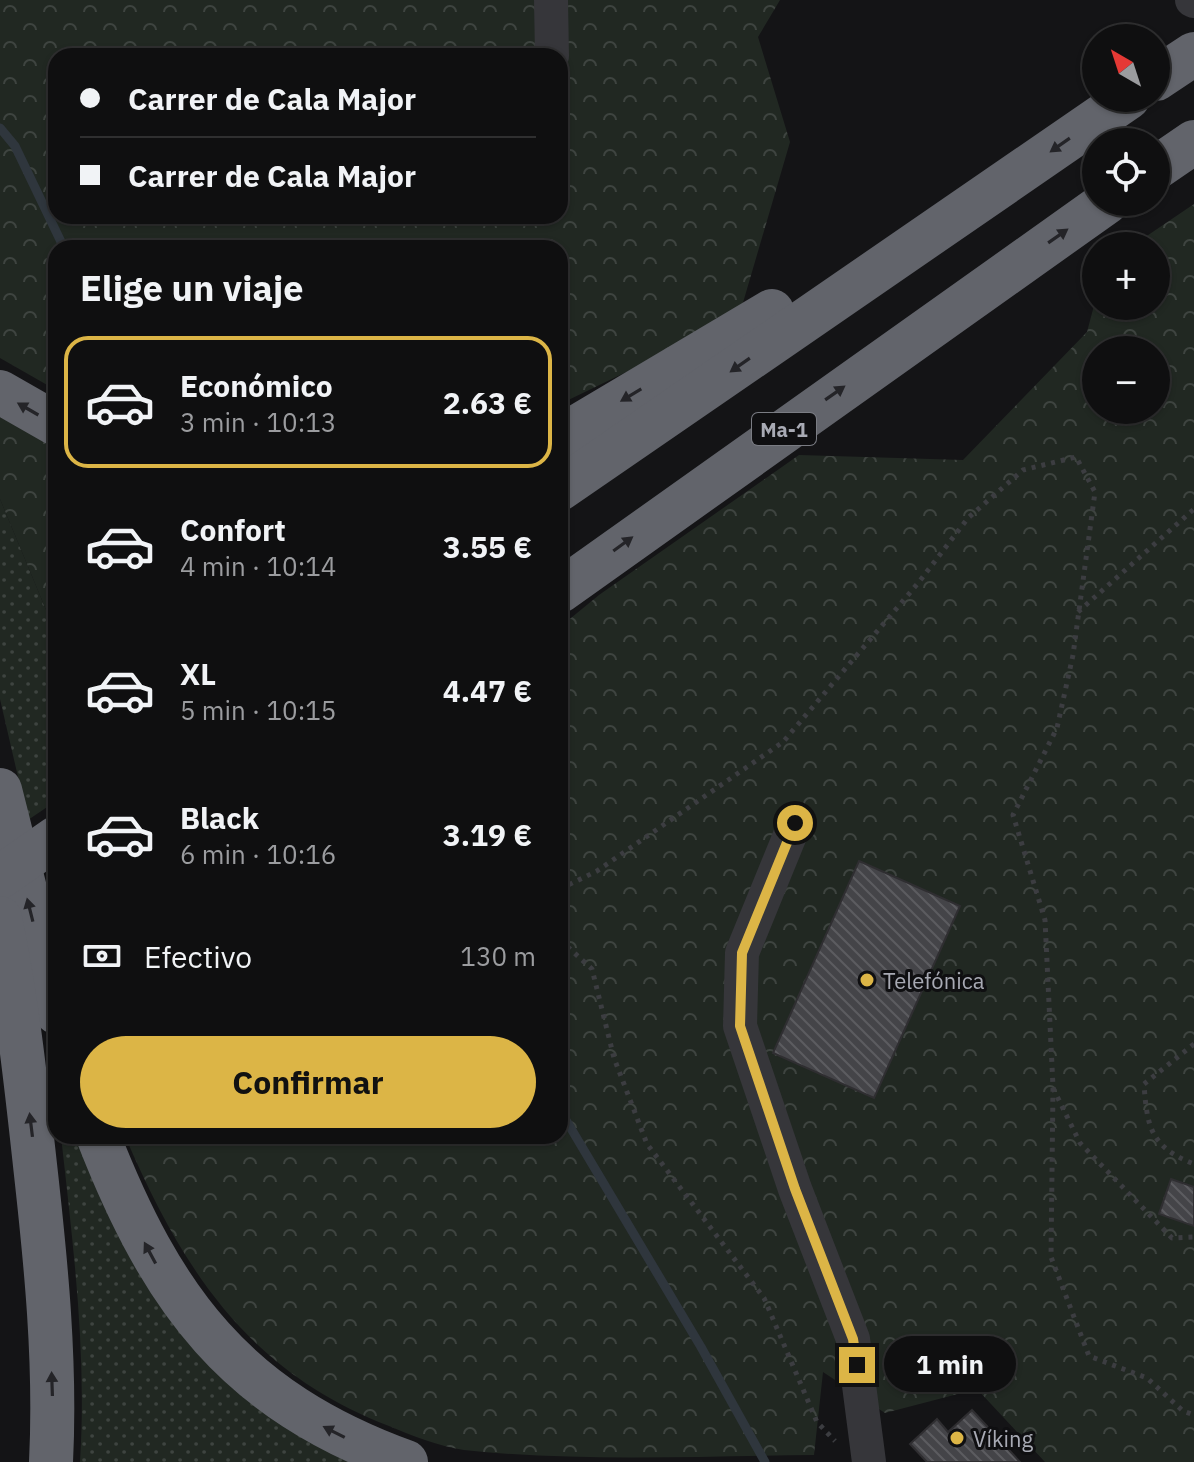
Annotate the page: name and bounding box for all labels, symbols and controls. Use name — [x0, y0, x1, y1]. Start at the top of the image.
north arrow — [1082, 24, 1170, 112]
map controls — [1082, 24, 1170, 424]
text: Carrer de Cala Major — [128, 79, 416, 118]
button: locate — [1082, 128, 1170, 216]
one-way arrow — [1049, 137, 1070, 152]
text: Carrer de Cala Major — [128, 156, 416, 195]
one-way arrow — [1047, 229, 1068, 244]
button: + — [1082, 232, 1170, 320]
text: Elige un viaje — [80, 264, 304, 311]
button: − — [1082, 336, 1170, 424]
one-way arrow — [730, 357, 751, 372]
icon: car — [84, 366, 156, 438]
text: Económico — [180, 366, 333, 405]
text: 2.63 € — [443, 383, 532, 422]
one-way arrow — [824, 386, 845, 402]
one-way arrow — [620, 387, 642, 401]
one-way arrow — [16, 402, 39, 416]
text: 3 min · 10:13 — [180, 405, 336, 439]
road number: Ma-1 — [752, 413, 816, 445]
icon: car — [84, 510, 156, 582]
text: Confort — [180, 510, 286, 549]
text: 3.55 € — [443, 527, 532, 566]
one-way arrow — [613, 537, 633, 553]
text: 4 min · 10:14 — [180, 549, 336, 583]
icon: car — [84, 654, 156, 726]
text: XL — [180, 654, 216, 693]
text: 4.47 € — [443, 671, 532, 710]
text: 5 min · 10:15 — [180, 693, 336, 727]
icon: car — [84, 798, 156, 870]
text: Black — [180, 798, 259, 837]
route start — [777, 805, 813, 841]
text: 3.19 € — [443, 815, 532, 854]
text: 6 min · 10:16 — [180, 837, 336, 871]
one-way arrow — [24, 897, 36, 922]
icon: cash — [80, 934, 124, 978]
text: Efectivo — [144, 937, 252, 976]
text: 130 m — [460, 939, 536, 973]
place label: Telefónica — [883, 966, 985, 995]
marker: Telefónica — [858, 971, 876, 989]
button: Confirmar — [80, 1036, 536, 1128]
one-way arrow — [24, 1112, 37, 1137]
one-way arrow — [144, 1242, 158, 1264]
callout: 1 min — [885, 1337, 1017, 1393]
route end — [839, 1347, 875, 1383]
text: 1 min — [916, 1347, 984, 1381]
one-way arrow — [46, 1371, 58, 1396]
place label: Víking — [973, 1424, 1033, 1453]
one-way arrow — [322, 1425, 345, 1438]
marker: Víking — [948, 1429, 966, 1447]

